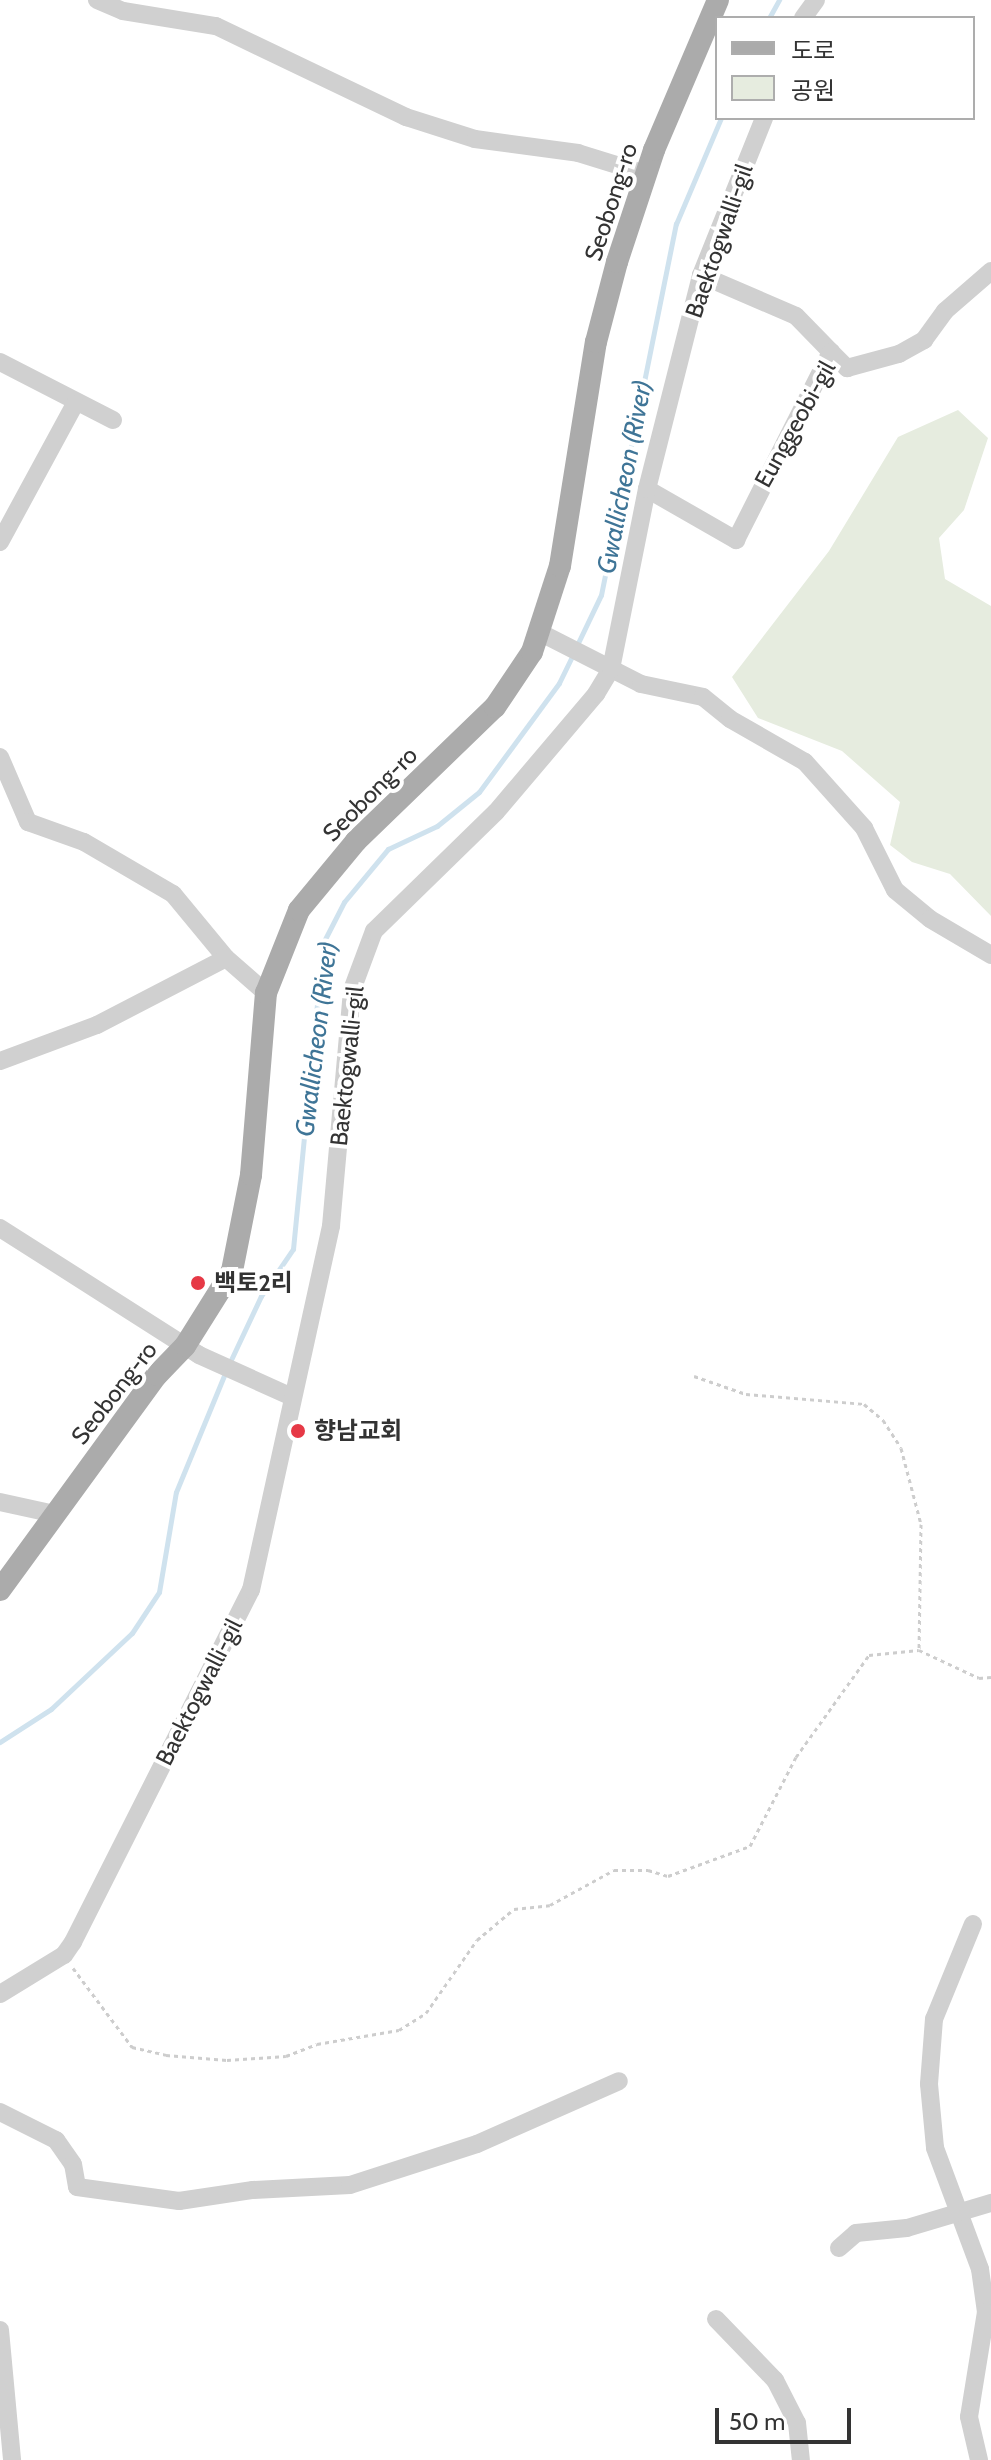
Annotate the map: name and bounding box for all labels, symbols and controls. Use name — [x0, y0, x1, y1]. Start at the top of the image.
legend — [715, 16, 975, 120]
text: 도로 — [791, 36, 835, 65]
text: 공원 — [791, 76, 835, 105]
street label: Seobong-ro — [578, 140, 644, 264]
street label: Baektogwalli-gil — [679, 160, 759, 322]
street label: Eunggeobi-gil — [748, 356, 842, 492]
water label: Gwallicheon (River) — [591, 378, 659, 576]
street label: Seobong-ro — [317, 741, 423, 847]
water label: Gwallicheon (River) — [290, 940, 344, 1138]
street label: Baektogwalli-gil — [324, 985, 370, 1147]
place label: 백토2리 — [214, 1269, 293, 1297]
marker: 백토2리 — [189, 1274, 207, 1292]
street label: Seobong-ro — [65, 1336, 163, 1450]
place label: 향남교회 — [314, 1417, 402, 1445]
marker: 향남교회 — [289, 1422, 307, 1440]
street label: Baektogwalli-gil — [150, 1614, 248, 1770]
scale bar — [719, 2392, 855, 2442]
text: 50 m — [729, 2407, 785, 2436]

